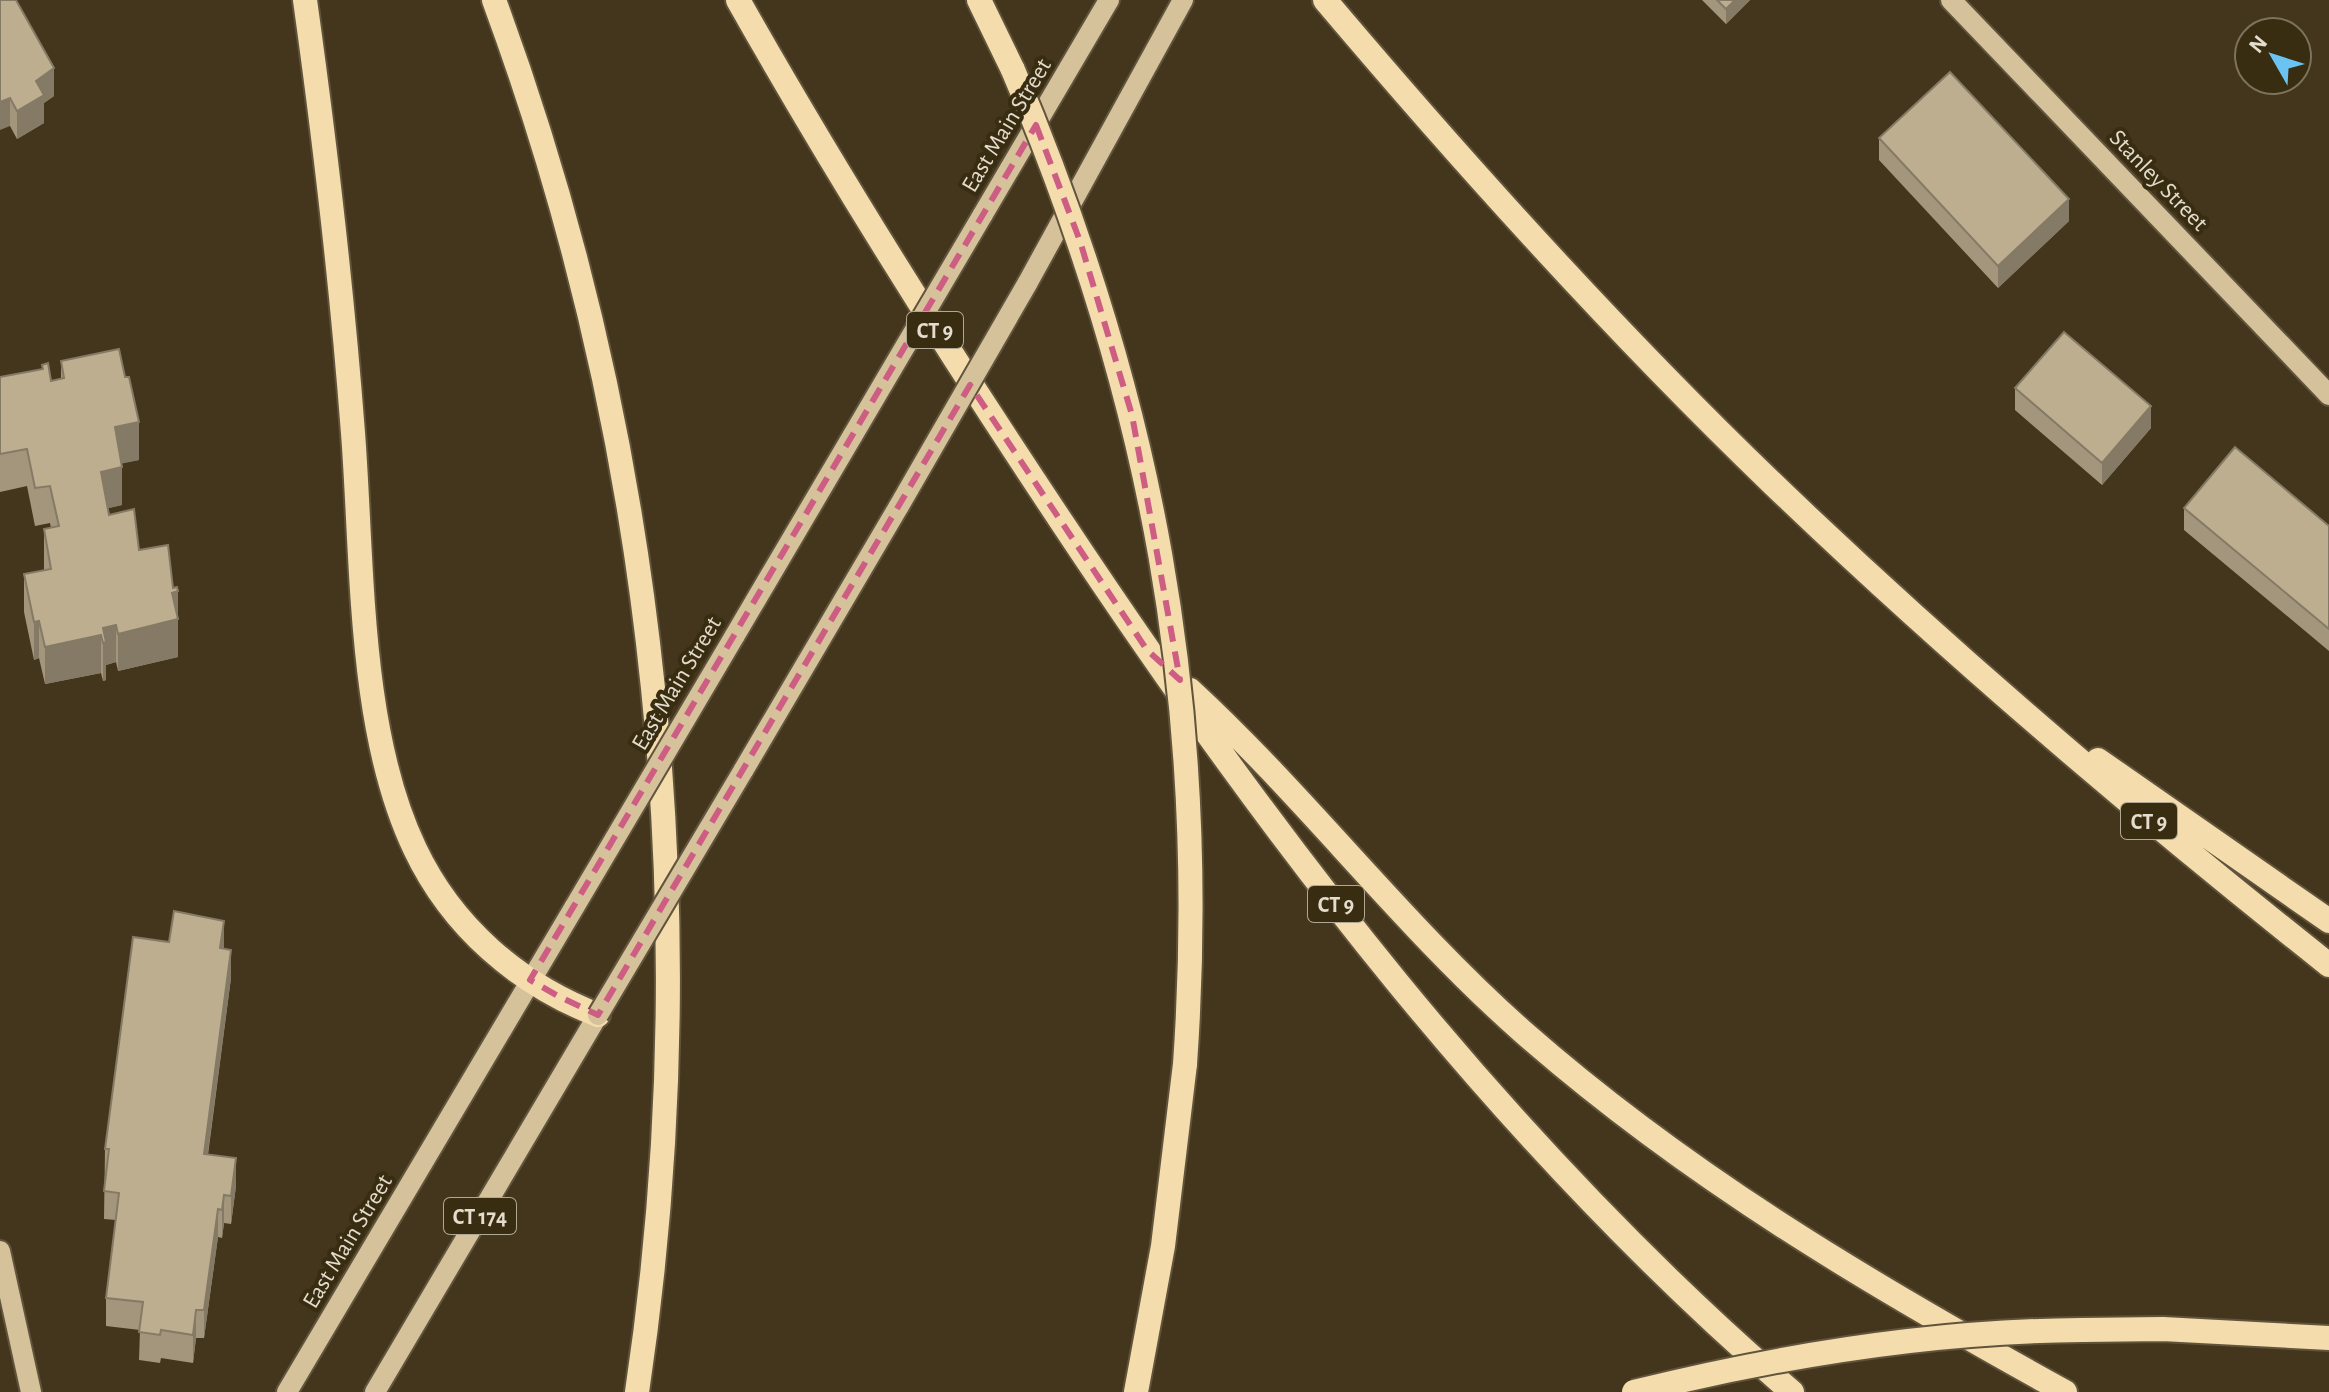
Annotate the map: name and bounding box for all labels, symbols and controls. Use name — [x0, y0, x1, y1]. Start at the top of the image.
north arrow — [2233, 16, 2313, 96]
text: N — [2245, 31, 2272, 57]
street label: East Main Street — [958, 54, 1056, 196]
street label: Stanley Street — [2105, 126, 2212, 236]
road number: CT 9 — [907, 312, 963, 348]
street label: East Main Street — [628, 612, 726, 754]
road number: CT 9 — [2121, 803, 2177, 839]
road number: CT 9 — [1308, 886, 1364, 922]
street label: East Main Street — [299, 1170, 397, 1312]
road number: CT 174 — [444, 1198, 516, 1234]

